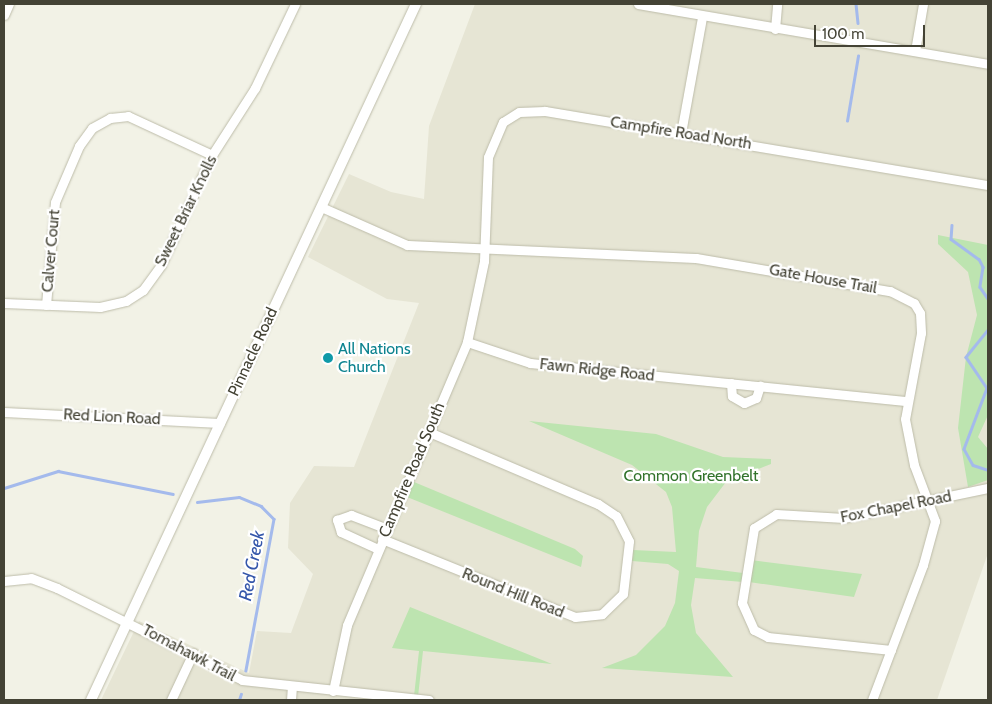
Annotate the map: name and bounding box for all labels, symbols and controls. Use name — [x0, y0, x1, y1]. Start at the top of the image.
scale bar — [817, 15, 928, 47]
text: 100 m — [822, 25, 864, 43]
street label: Campfire Road North — [609, 112, 753, 154]
street label: Sweet Briar Knolls — [151, 152, 221, 270]
street label: Calver Court — [38, 209, 64, 293]
street label: Gate House Trail — [768, 260, 878, 298]
street label: Pinnacle Road — [224, 305, 282, 399]
place label: All Nations Church — [338, 339, 411, 377]
marker: All Nations Church — [322, 352, 334, 364]
street label: Fawn Ridge Road — [539, 354, 655, 386]
street label: Campfire Road South — [375, 400, 449, 540]
street label: Red Lion Road — [63, 405, 161, 429]
park label: Common Greenbelt — [624, 466, 758, 486]
street label: Fox Chapel Road — [839, 487, 953, 527]
water label: Red Creek — [235, 529, 269, 603]
street label: Round Hill Road — [459, 564, 567, 622]
street label: Tomahawk Trail — [139, 620, 239, 686]

